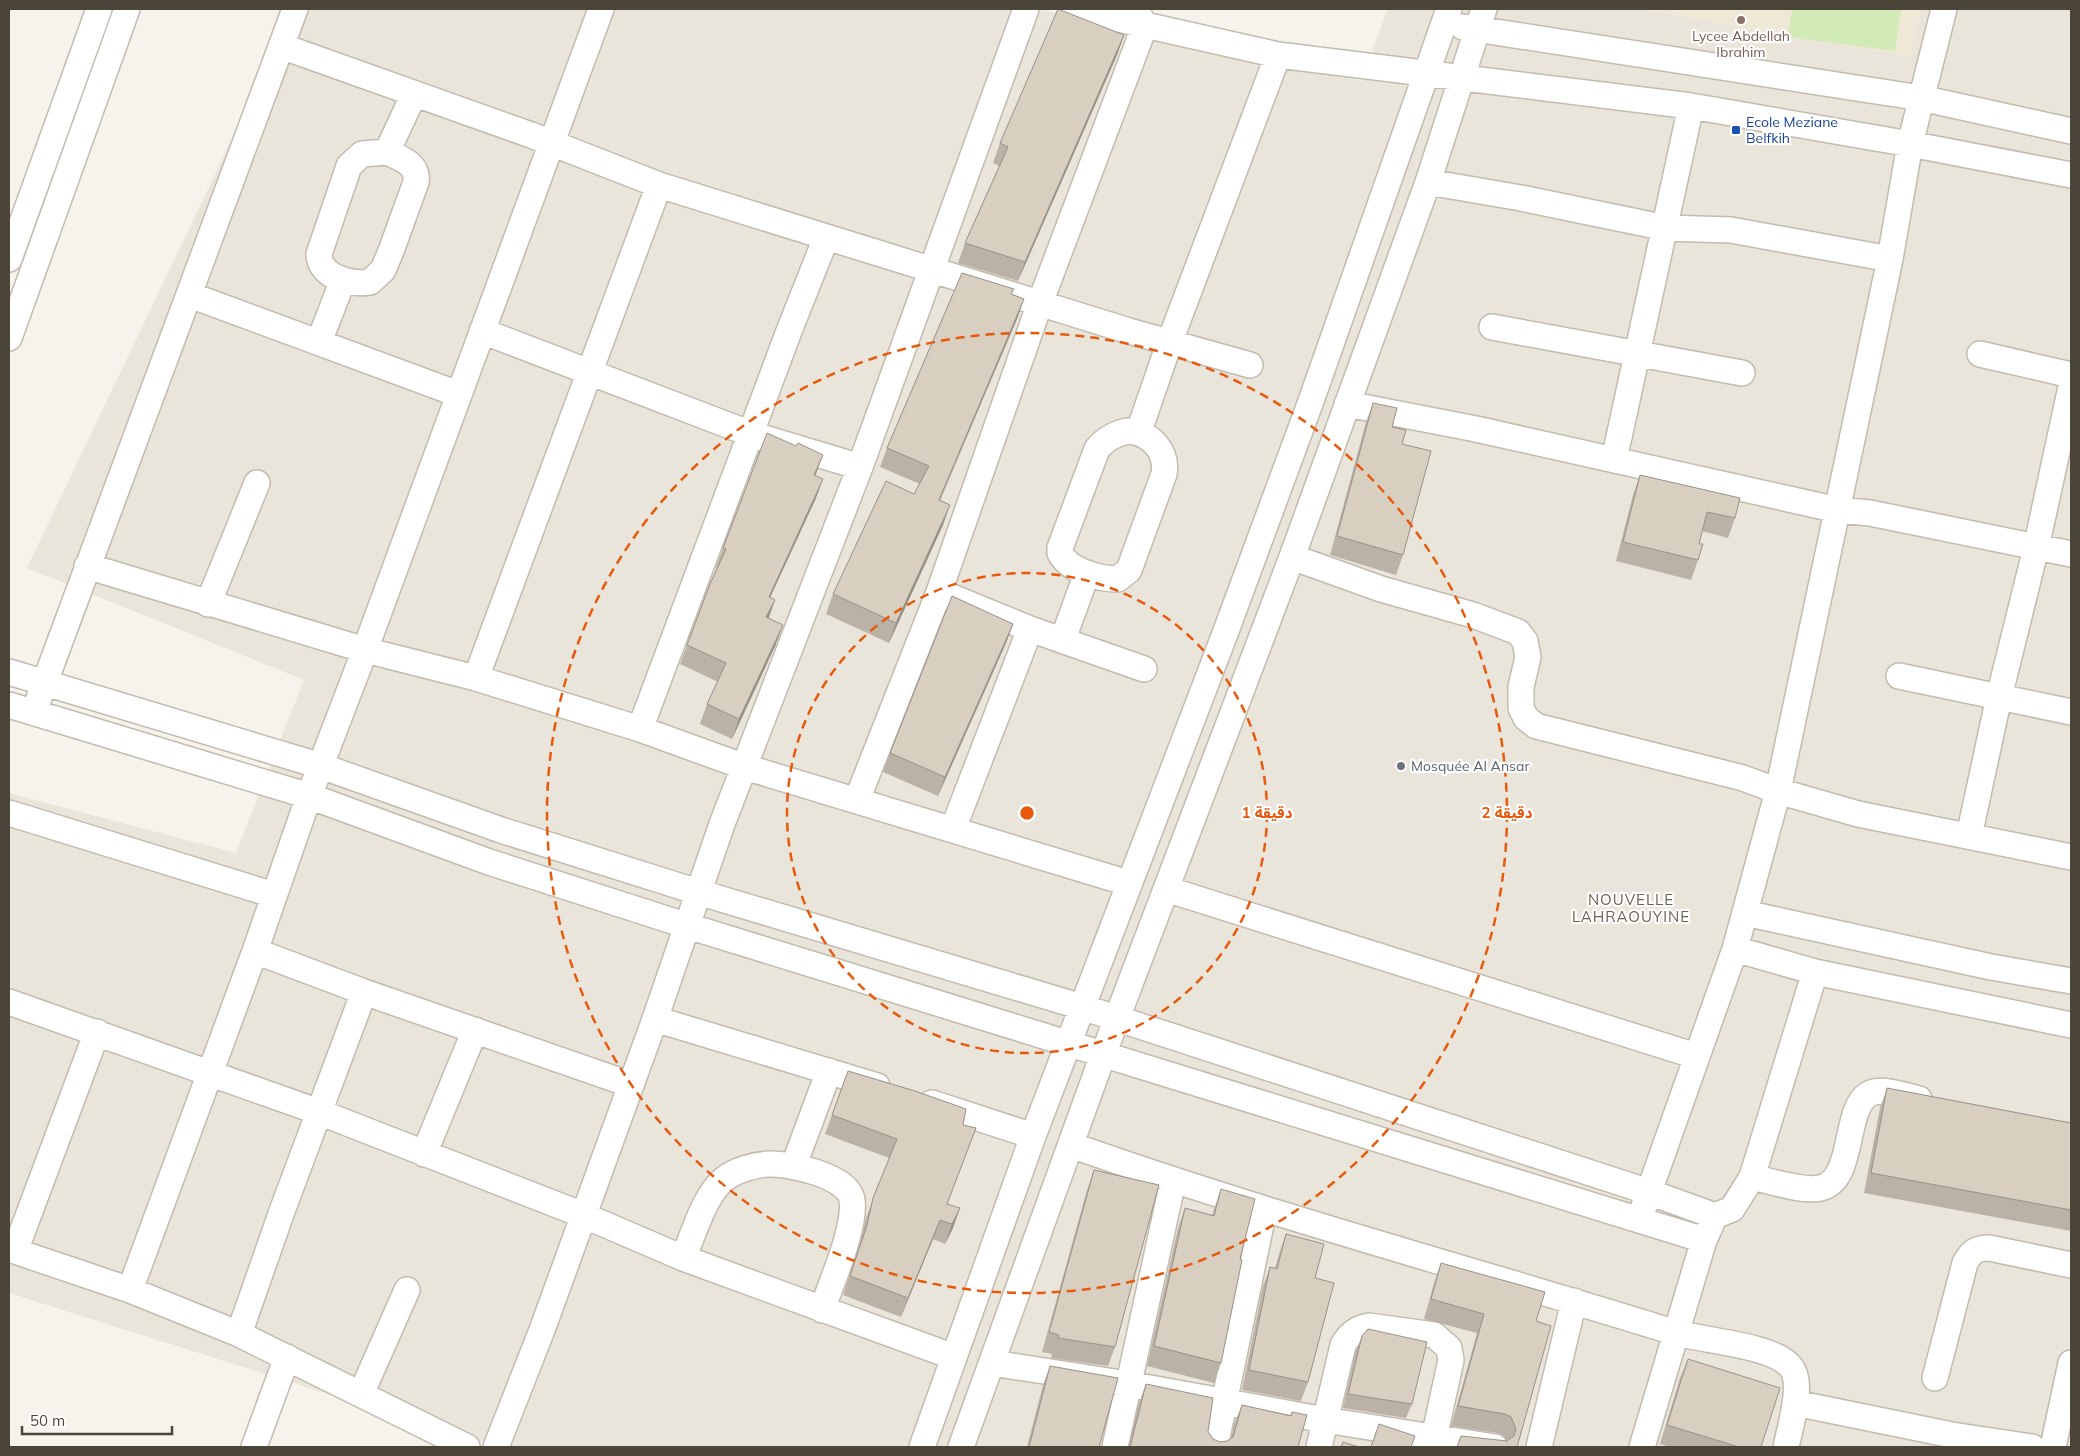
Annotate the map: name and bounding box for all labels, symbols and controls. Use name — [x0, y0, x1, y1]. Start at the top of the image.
marker: Lycee Abdellah Ibrahim — [1735, 14, 1747, 26]
place label: Lycee Abdellah Ibrahim — [1692, 27, 1790, 61]
place label: Ecole Meziane Belfkih — [1746, 113, 1838, 147]
marker: Ecole Meziane Belfkih — [1730, 124, 1742, 136]
place label: Mosquée Al Ansar — [1411, 757, 1530, 775]
marker: Mosquée Al Ansar — [1395, 760, 1407, 772]
text: 1 دقيقة — [1242, 803, 1293, 822]
text: 2 دقيقة — [1482, 803, 1533, 822]
centre of rings — [1018, 804, 1036, 822]
district label: NOUVELLE LAHRAOUYINE — [1572, 890, 1690, 926]
scale bar — [22, 1404, 172, 1436]
text: 50 m — [30, 1411, 65, 1430]

